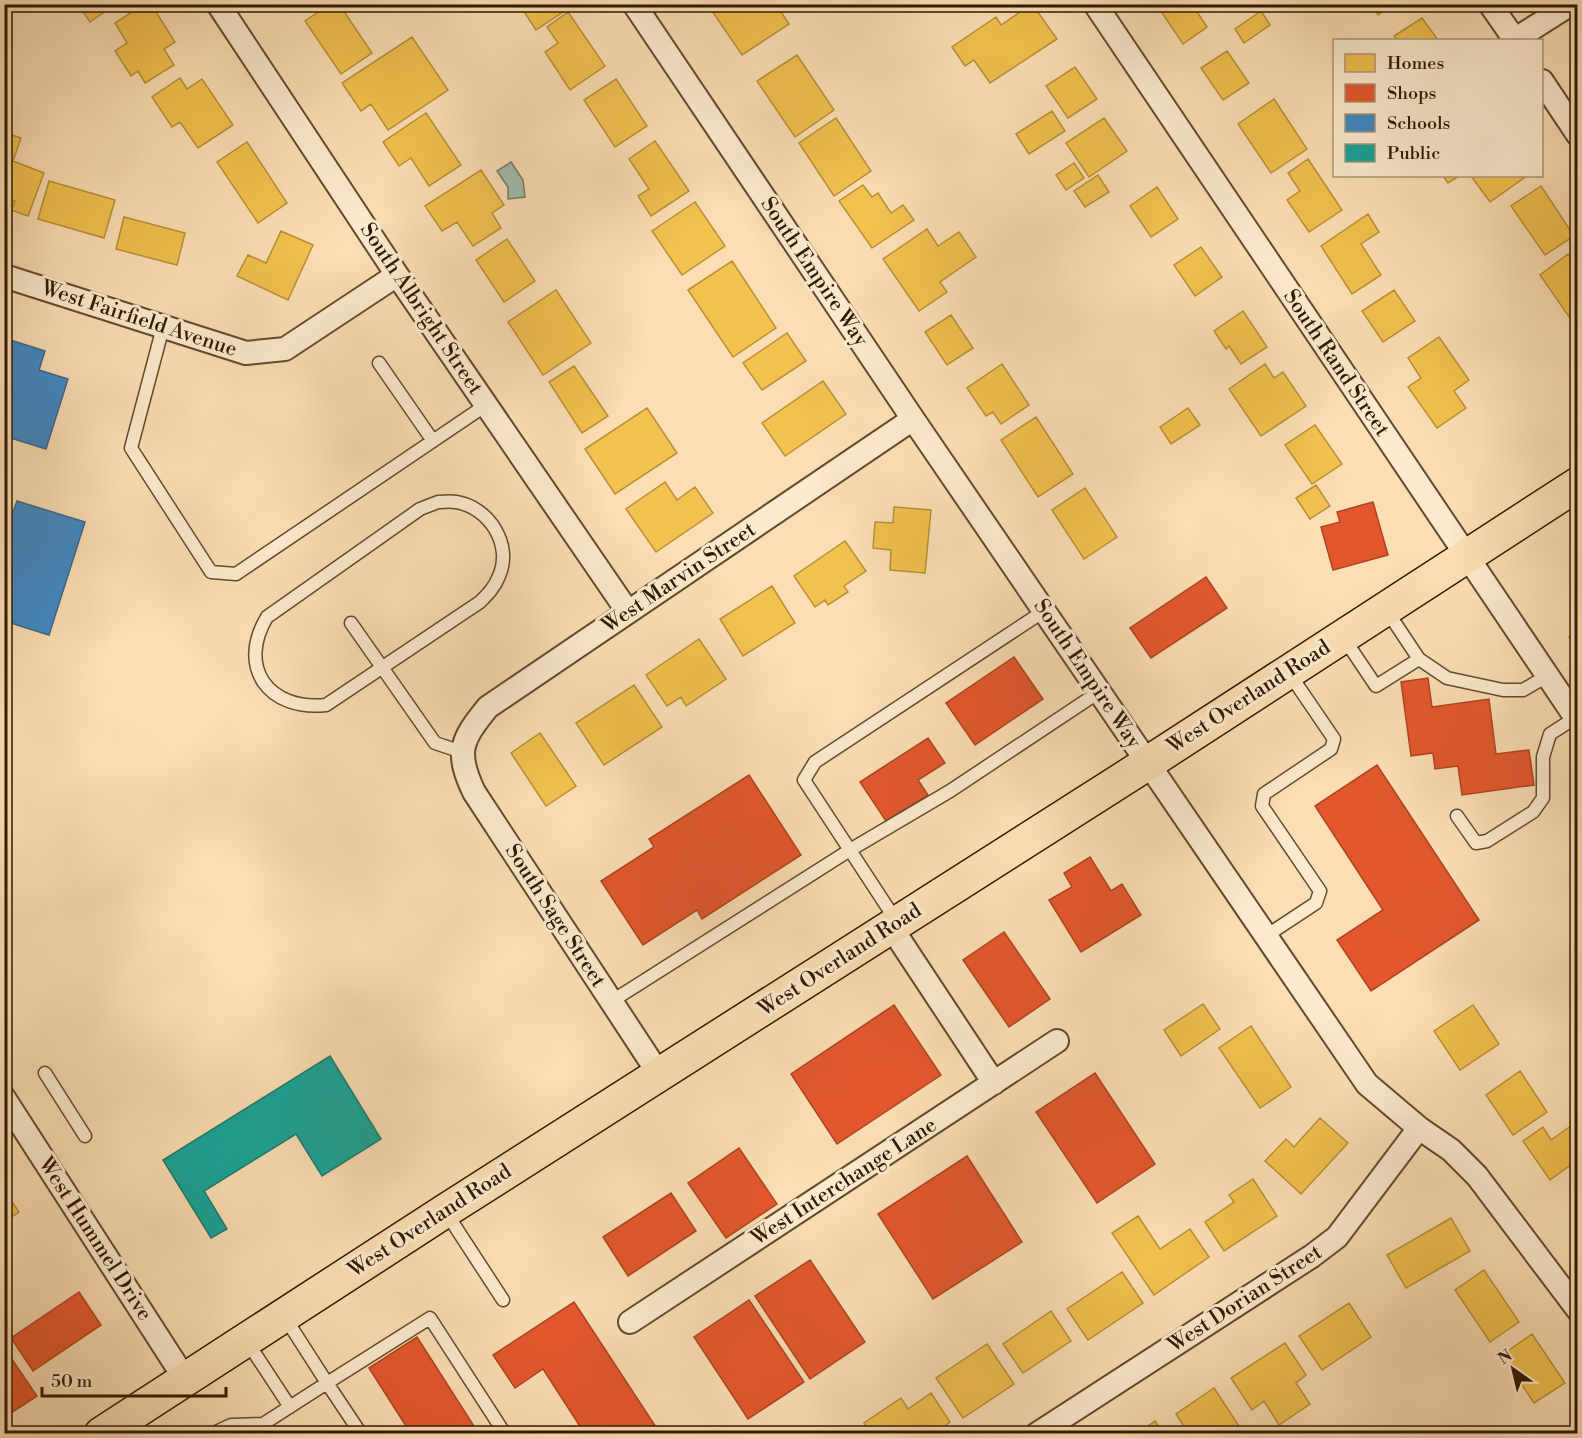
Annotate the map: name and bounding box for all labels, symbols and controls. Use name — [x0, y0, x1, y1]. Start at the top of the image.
legend — [1333, 39, 1543, 177]
text: Homes — [1387, 52, 1444, 75]
text: Shops — [1387, 82, 1437, 105]
text: Schools — [1387, 112, 1451, 135]
text: Public — [1387, 142, 1440, 165]
street label: South Empire Way — [754, 192, 874, 352]
street label: South Albright Street — [354, 218, 488, 400]
street label: West Fairfield Avenue — [37, 275, 240, 363]
street label: South Rand Street — [1277, 285, 1395, 442]
street label: West Marvin Street — [596, 517, 761, 640]
street label: South Empire Way — [1027, 594, 1147, 754]
street label: West Overland Road — [1162, 634, 1336, 760]
street label: South Sage Street — [499, 839, 611, 993]
street label: West Overland Road — [753, 897, 927, 1023]
street label: West Interchange Lane — [746, 1112, 942, 1252]
street label: West Hummel Drive — [32, 1152, 158, 1326]
street label: West Overland Road — [343, 1158, 517, 1284]
street label: West Dorian Street — [1162, 1239, 1327, 1359]
north arrow — [1483, 1339, 1543, 1399]
text: N — [1494, 1345, 1516, 1369]
scale bar — [42, 1360, 226, 1398]
text: 50 m — [51, 1370, 93, 1393]

